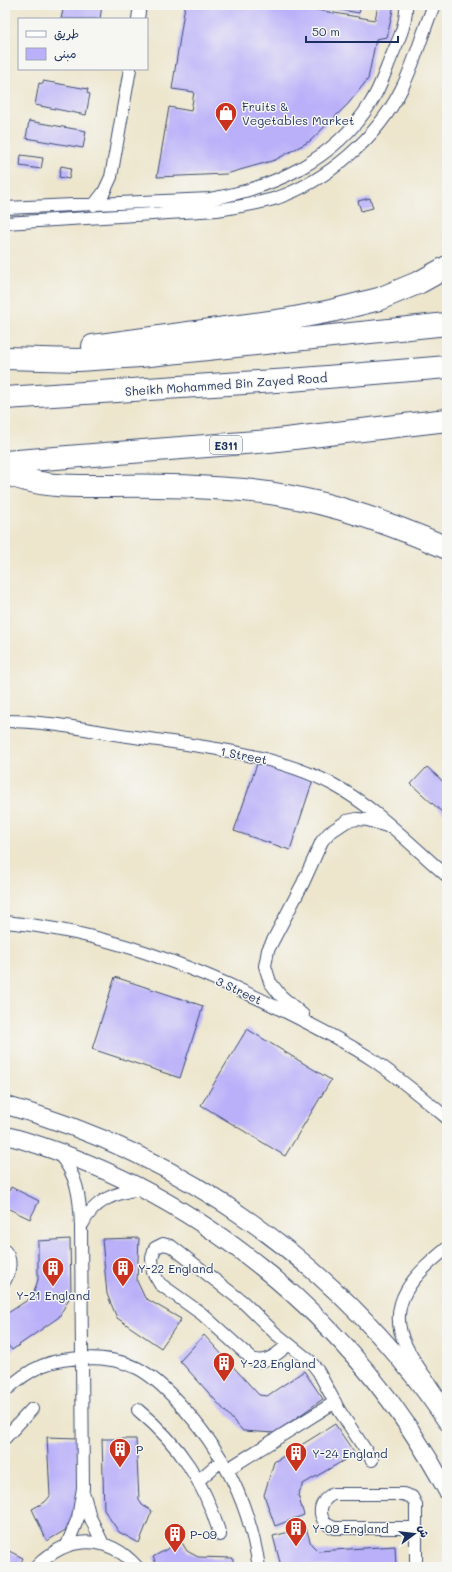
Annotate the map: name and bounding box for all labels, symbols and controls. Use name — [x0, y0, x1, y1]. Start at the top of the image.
legend — [18, 18, 148, 70]
scale bar — [306, 18, 398, 44]
text: 50 m — [312, 23, 340, 39]
text: طريق — [54, 25, 79, 41]
text: مبنى — [54, 45, 77, 62]
place label: Fruits & Vegetables Market — [242, 98, 354, 128]
shop icon: Fruits & Vegetables Market — [213, 100, 239, 133]
street label: Sheikh Mohammed Bin Zayed Road — [124, 369, 328, 399]
road number: E311 — [210, 436, 242, 454]
street label: 1 Street — [219, 743, 269, 767]
street label: 3 Street — [213, 972, 265, 1008]
building icon: Y-21 England — [40, 1255, 66, 1288]
building icon: Y-22 England — [110, 1255, 136, 1288]
place label: Y-22 England — [138, 1260, 214, 1276]
place label: Y-21 England — [16, 1287, 90, 1303]
building icon: Y-23 England — [211, 1350, 237, 1383]
place label: Y-23 England — [240, 1355, 316, 1371]
building icon: P — [107, 1436, 133, 1469]
building icon: Y-24 England — [283, 1440, 309, 1473]
place label: P — [136, 1441, 143, 1457]
place label: Y-24 England — [312, 1445, 388, 1461]
north arrow — [394, 1514, 434, 1554]
building icon: Y-09 England — [283, 1515, 309, 1548]
place label: Y-09 England — [312, 1520, 389, 1536]
building icon: P-09 — [162, 1521, 188, 1554]
text: ش — [415, 1523, 433, 1539]
place label: P-09 — [190, 1526, 217, 1542]

